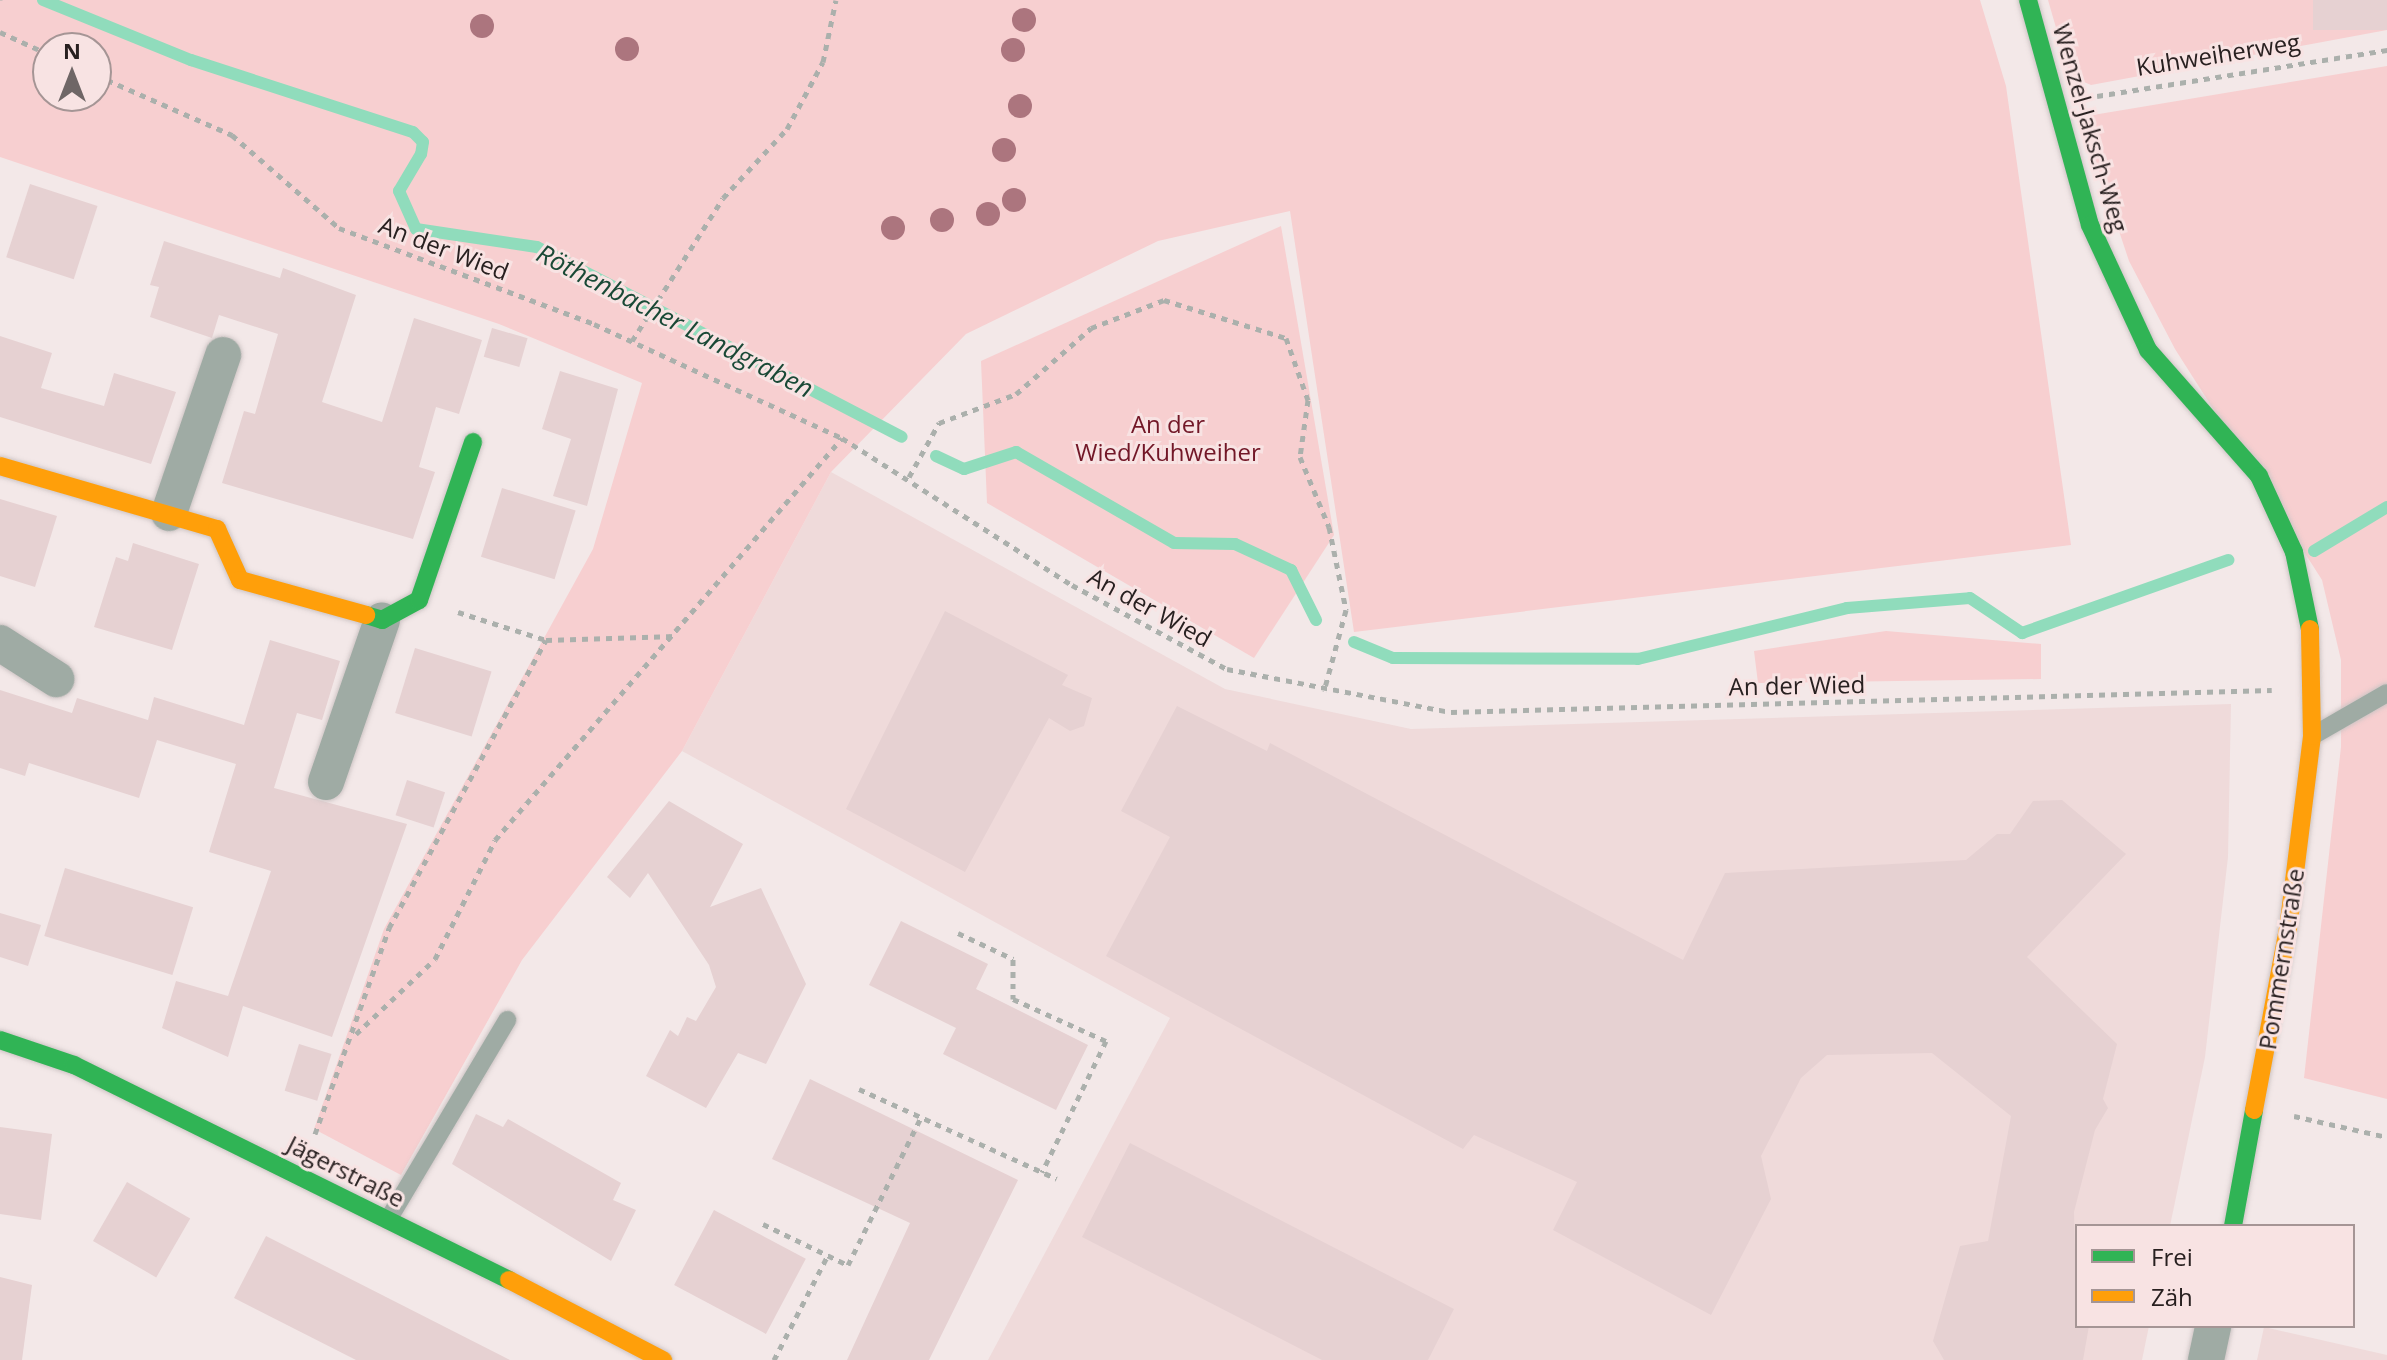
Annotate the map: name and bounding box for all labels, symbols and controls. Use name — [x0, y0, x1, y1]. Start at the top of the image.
street label: Wenzel-Jaksch-Weg — [2047, 21, 2135, 235]
street label: Kuhweiherweg — [2134, 27, 2302, 81]
north arrow — [32, 32, 112, 112]
text: N — [63, 35, 81, 65]
street label: An der Wied — [375, 210, 513, 286]
water label: Röthenbacher Landgraben — [532, 238, 818, 404]
park label: An der Wied/Kuhweiher — [1075, 410, 1261, 466]
street label: An der Wied — [1083, 561, 1217, 653]
street label: An der Wied — [1728, 669, 1866, 701]
street label: Pommernstraße — [2252, 866, 2310, 1052]
street label: Jägerstraße — [283, 1129, 409, 1213]
legend — [2075, 1224, 2355, 1328]
text: Frei — [2151, 1240, 2193, 1273]
text: Zäh — [2151, 1280, 2193, 1313]

